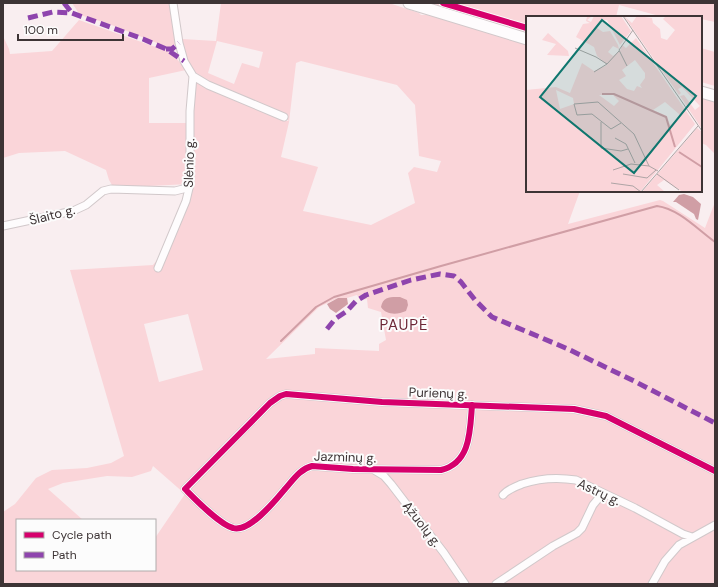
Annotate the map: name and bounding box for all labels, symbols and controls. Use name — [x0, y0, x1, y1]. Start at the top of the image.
scale bar — [18, 16, 123, 42]
inset map — [526, 16, 702, 192]
text: 100 m — [24, 22, 58, 38]
street label: Slėnio g. — [180, 138, 198, 188]
street label: Šlaito g. — [27, 201, 77, 229]
district label: PAUPĖ — [380, 315, 428, 335]
street label: Purienų g. — [408, 383, 468, 403]
street label: Jazminų g. — [313, 447, 377, 467]
street label: Astrų g. — [575, 475, 624, 510]
street label: Ąžuolų g. — [399, 498, 445, 551]
legend — [16, 519, 156, 571]
text: Cycle path — [52, 527, 112, 543]
text: Path — [52, 547, 77, 563]

